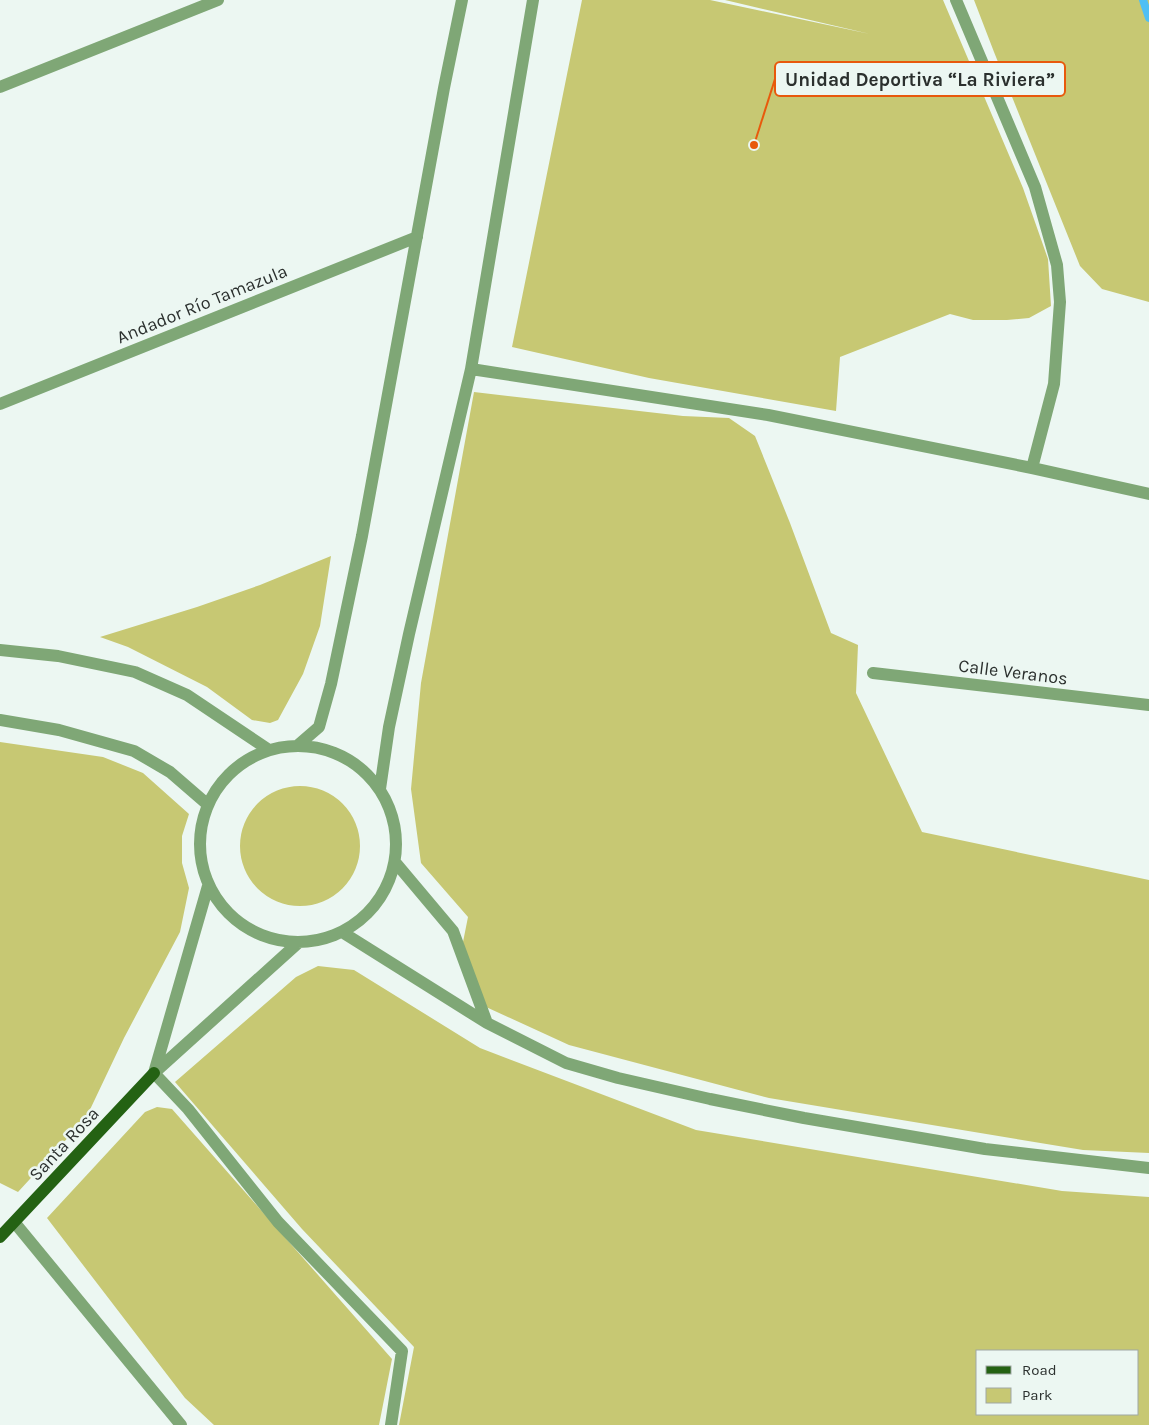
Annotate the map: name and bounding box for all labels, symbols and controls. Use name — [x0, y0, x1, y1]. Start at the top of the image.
callout: Unidad Deportiva “La Riviera” — [775, 62, 1065, 96]
text: Unidad Deportiva “La Riviera” — [785, 69, 1055, 91]
street label: Andador Río Tamazula — [113, 260, 291, 348]
street label: Calle Veranos — [957, 654, 1069, 690]
street label: Santa Rosa — [24, 1103, 104, 1185]
legend — [976, 1350, 1139, 1415]
text: Road — [1022, 1361, 1057, 1379]
text: Park — [1022, 1386, 1052, 1404]

